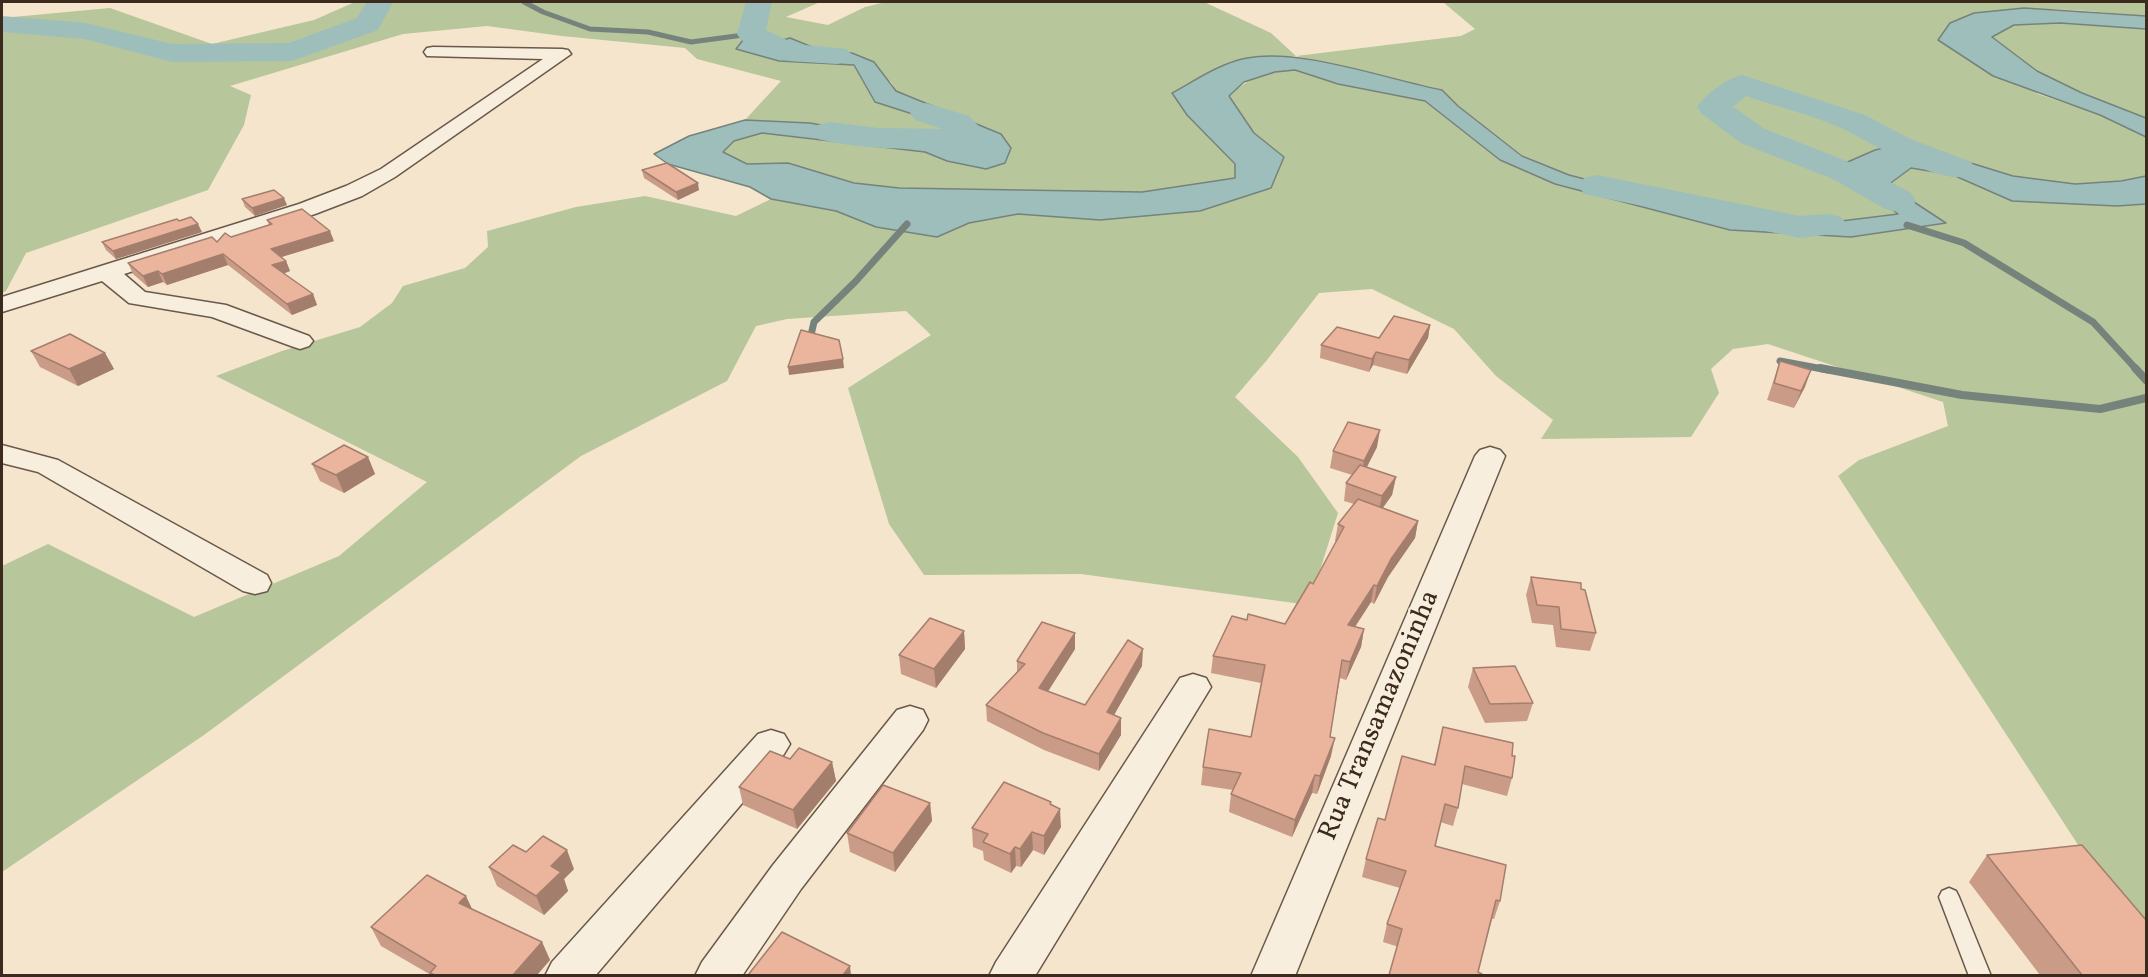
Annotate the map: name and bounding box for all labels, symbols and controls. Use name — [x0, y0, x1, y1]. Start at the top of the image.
street label: Rua Transamazoninha — [1314, 586, 1448, 846]

